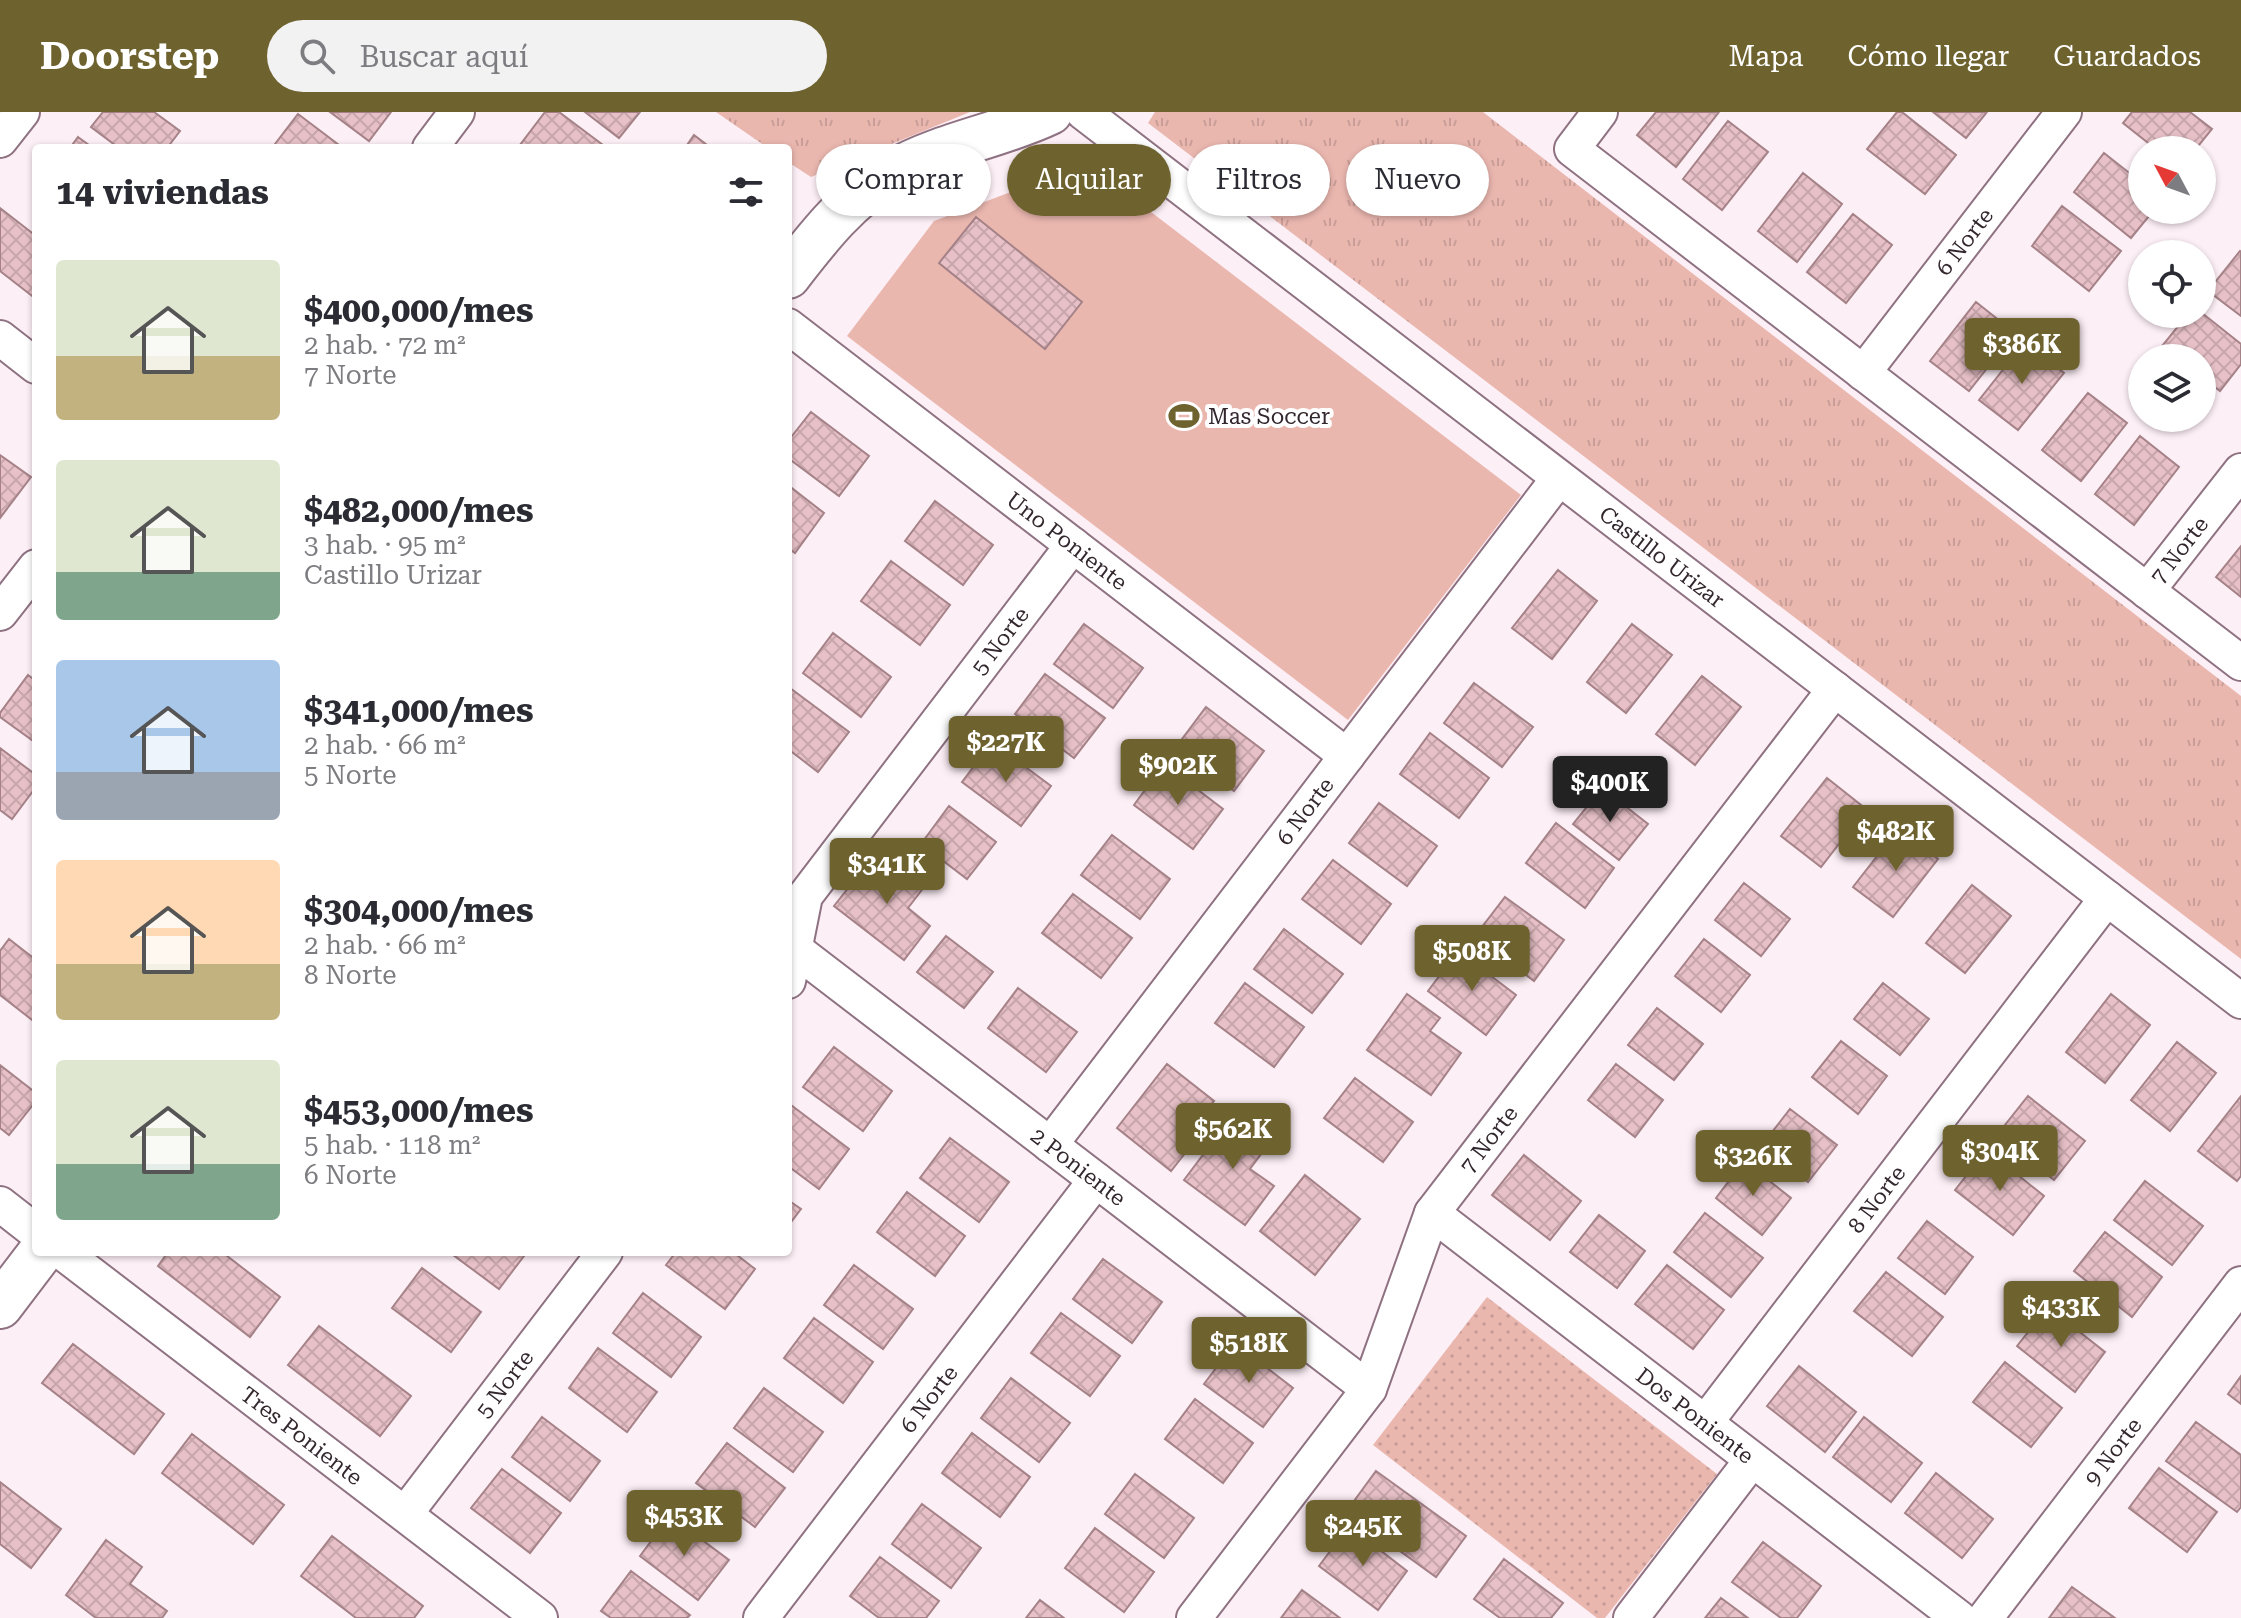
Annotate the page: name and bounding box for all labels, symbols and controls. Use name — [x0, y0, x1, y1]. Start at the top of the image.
search box — [267, 20, 827, 92]
text: Doorstep — [40, 34, 219, 78]
icon: search — [295, 34, 339, 78]
text: Buscar aquí — [359, 39, 528, 74]
text: Mapa — [1729, 40, 1803, 73]
text: Cómo llegar — [1847, 40, 2009, 73]
text: Guardados — [2053, 40, 2201, 73]
north arrow — [2128, 136, 2216, 224]
map controls — [2128, 136, 2216, 432]
chip: Comprar — [816, 144, 991, 216]
chip: Alquilar — [1007, 144, 1171, 216]
chip: Filtros — [1187, 144, 1330, 216]
chip: Nuevo — [1346, 144, 1489, 216]
icon: filters — [724, 170, 768, 214]
text: 14 viviendas — [56, 172, 269, 212]
street label: 6 Norte — [1931, 203, 1998, 280]
button: locate — [2128, 240, 2216, 328]
text: $400,000/mes — [304, 290, 534, 330]
icon: home — [120, 292, 216, 388]
pin: $386K — [1966, 318, 2078, 386]
text: $386K — [1983, 329, 2061, 359]
text: 2 hab. · 72 m² — [304, 330, 466, 360]
button: layers — [2128, 344, 2216, 432]
text: 7 Norte — [304, 360, 396, 390]
sports icon: Mas Soccer — [1167, 399, 1201, 433]
place label: Mas Soccer — [1208, 404, 1330, 429]
street label: Uno Poniente — [1002, 486, 1132, 595]
text: $482,000/mes — [304, 490, 534, 530]
icon: home — [120, 492, 216, 588]
street label: Castillo Urizar — [1595, 501, 1729, 612]
street label: 7 Norte — [2145, 512, 2213, 589]
text: 3 hab. · 95 m² — [304, 530, 466, 560]
text: Castillo Urizar — [304, 560, 482, 590]
street label: 5 Norte — [966, 602, 1034, 679]
text: $341,000/mes — [304, 690, 534, 730]
icon: home — [120, 692, 216, 788]
pin: $227K — [950, 716, 1062, 784]
text: $227K — [967, 727, 1045, 757]
text: 2 hab. · 66 m² — [304, 730, 466, 760]
pin: $902K — [1122, 739, 1234, 807]
text: $902K — [1139, 750, 1217, 780]
pin: $400K — [1554, 756, 1666, 824]
text: 5 Norte — [304, 760, 396, 790]
text: $400K — [1571, 767, 1649, 797]
street label: 6 Norte — [1271, 772, 1338, 850]
pin: $482K — [1840, 805, 1952, 873]
text: $482K — [1857, 816, 1935, 846]
pin: $341K — [831, 838, 943, 906]
text: $341K — [848, 849, 926, 879]
text: $304,000/mes — [304, 890, 534, 930]
icon: home — [120, 892, 216, 988]
pin: $508K — [1416, 925, 1528, 993]
text: 2 hab. · 66 m² — [304, 930, 466, 960]
text: $508K — [1433, 936, 1511, 966]
text: 8 Norte — [304, 960, 396, 990]
text: $453,000/mes — [304, 1090, 534, 1130]
icon: home — [120, 1092, 216, 1188]
street label: 7 Norte — [1455, 1101, 1522, 1178]
pin: $562K — [1177, 1103, 1289, 1171]
text: $562K — [1194, 1114, 1272, 1144]
street label: 2 Poniente — [1026, 1122, 1131, 1211]
pin: $304K — [1944, 1125, 2056, 1193]
text: 5 hab. · 118 m² — [304, 1130, 480, 1160]
pin: $326K — [1697, 1130, 1809, 1198]
text: $304K — [1961, 1136, 2039, 1166]
text: $326K — [1714, 1141, 1792, 1171]
text: 6 Norte — [304, 1160, 396, 1190]
street label: 8 Norte — [1843, 1160, 1910, 1238]
pin: $433K — [2005, 1281, 2117, 1349]
text: $433K — [2022, 1292, 2100, 1322]
pin: $518K — [1193, 1317, 1305, 1385]
text: $518K — [1210, 1328, 1288, 1358]
street label: 5 Norte — [471, 1345, 538, 1422]
street label: 6 Norte — [895, 1360, 962, 1437]
street label: Dos Poniente — [1632, 1362, 1759, 1468]
street label: Tres Poniente — [236, 1381, 367, 1490]
street label: 9 Norte — [2079, 1413, 2146, 1490]
pin: $453K — [628, 1490, 740, 1558]
pin: $245K — [1307, 1500, 1419, 1568]
text: $453K — [645, 1501, 723, 1531]
text: $245K — [1324, 1511, 1402, 1541]

